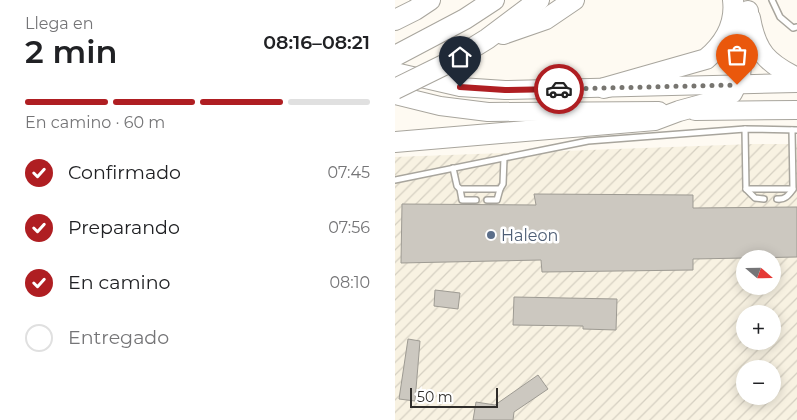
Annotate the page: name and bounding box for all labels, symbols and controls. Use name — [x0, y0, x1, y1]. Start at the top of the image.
text: Llega en — [25, 14, 93, 33]
text: 08:16–08:21 — [263, 31, 370, 54]
text: 2 min — [25, 32, 117, 71]
pin — [716, 34, 758, 85]
pin — [439, 36, 481, 87]
icon: bag — [723, 41, 751, 69]
icon: home — [446, 43, 474, 71]
courier — [534, 64, 584, 114]
icon: car — [545, 75, 573, 103]
text: En camino · 60 m — [25, 113, 165, 132]
icon: check — [25, 159, 53, 187]
text: Confirmado — [68, 161, 181, 184]
text: 07:45 — [327, 163, 370, 182]
icon: check — [25, 214, 53, 242]
text: Preparando — [68, 216, 180, 239]
text: 07:56 — [328, 218, 370, 237]
place label: Haleon — [501, 226, 558, 245]
marker: Haleon — [485, 229, 497, 241]
north arrow — [736, 250, 781, 295]
map controls — [736, 250, 781, 405]
icon: check — [25, 269, 53, 297]
text: En camino — [68, 271, 170, 294]
text: 08:10 — [329, 273, 370, 292]
button: + — [736, 305, 781, 350]
text: Entregado — [68, 326, 169, 349]
button: − — [736, 360, 781, 405]
scale bar — [410, 385, 497, 408]
text: 50 m — [417, 388, 453, 406]

